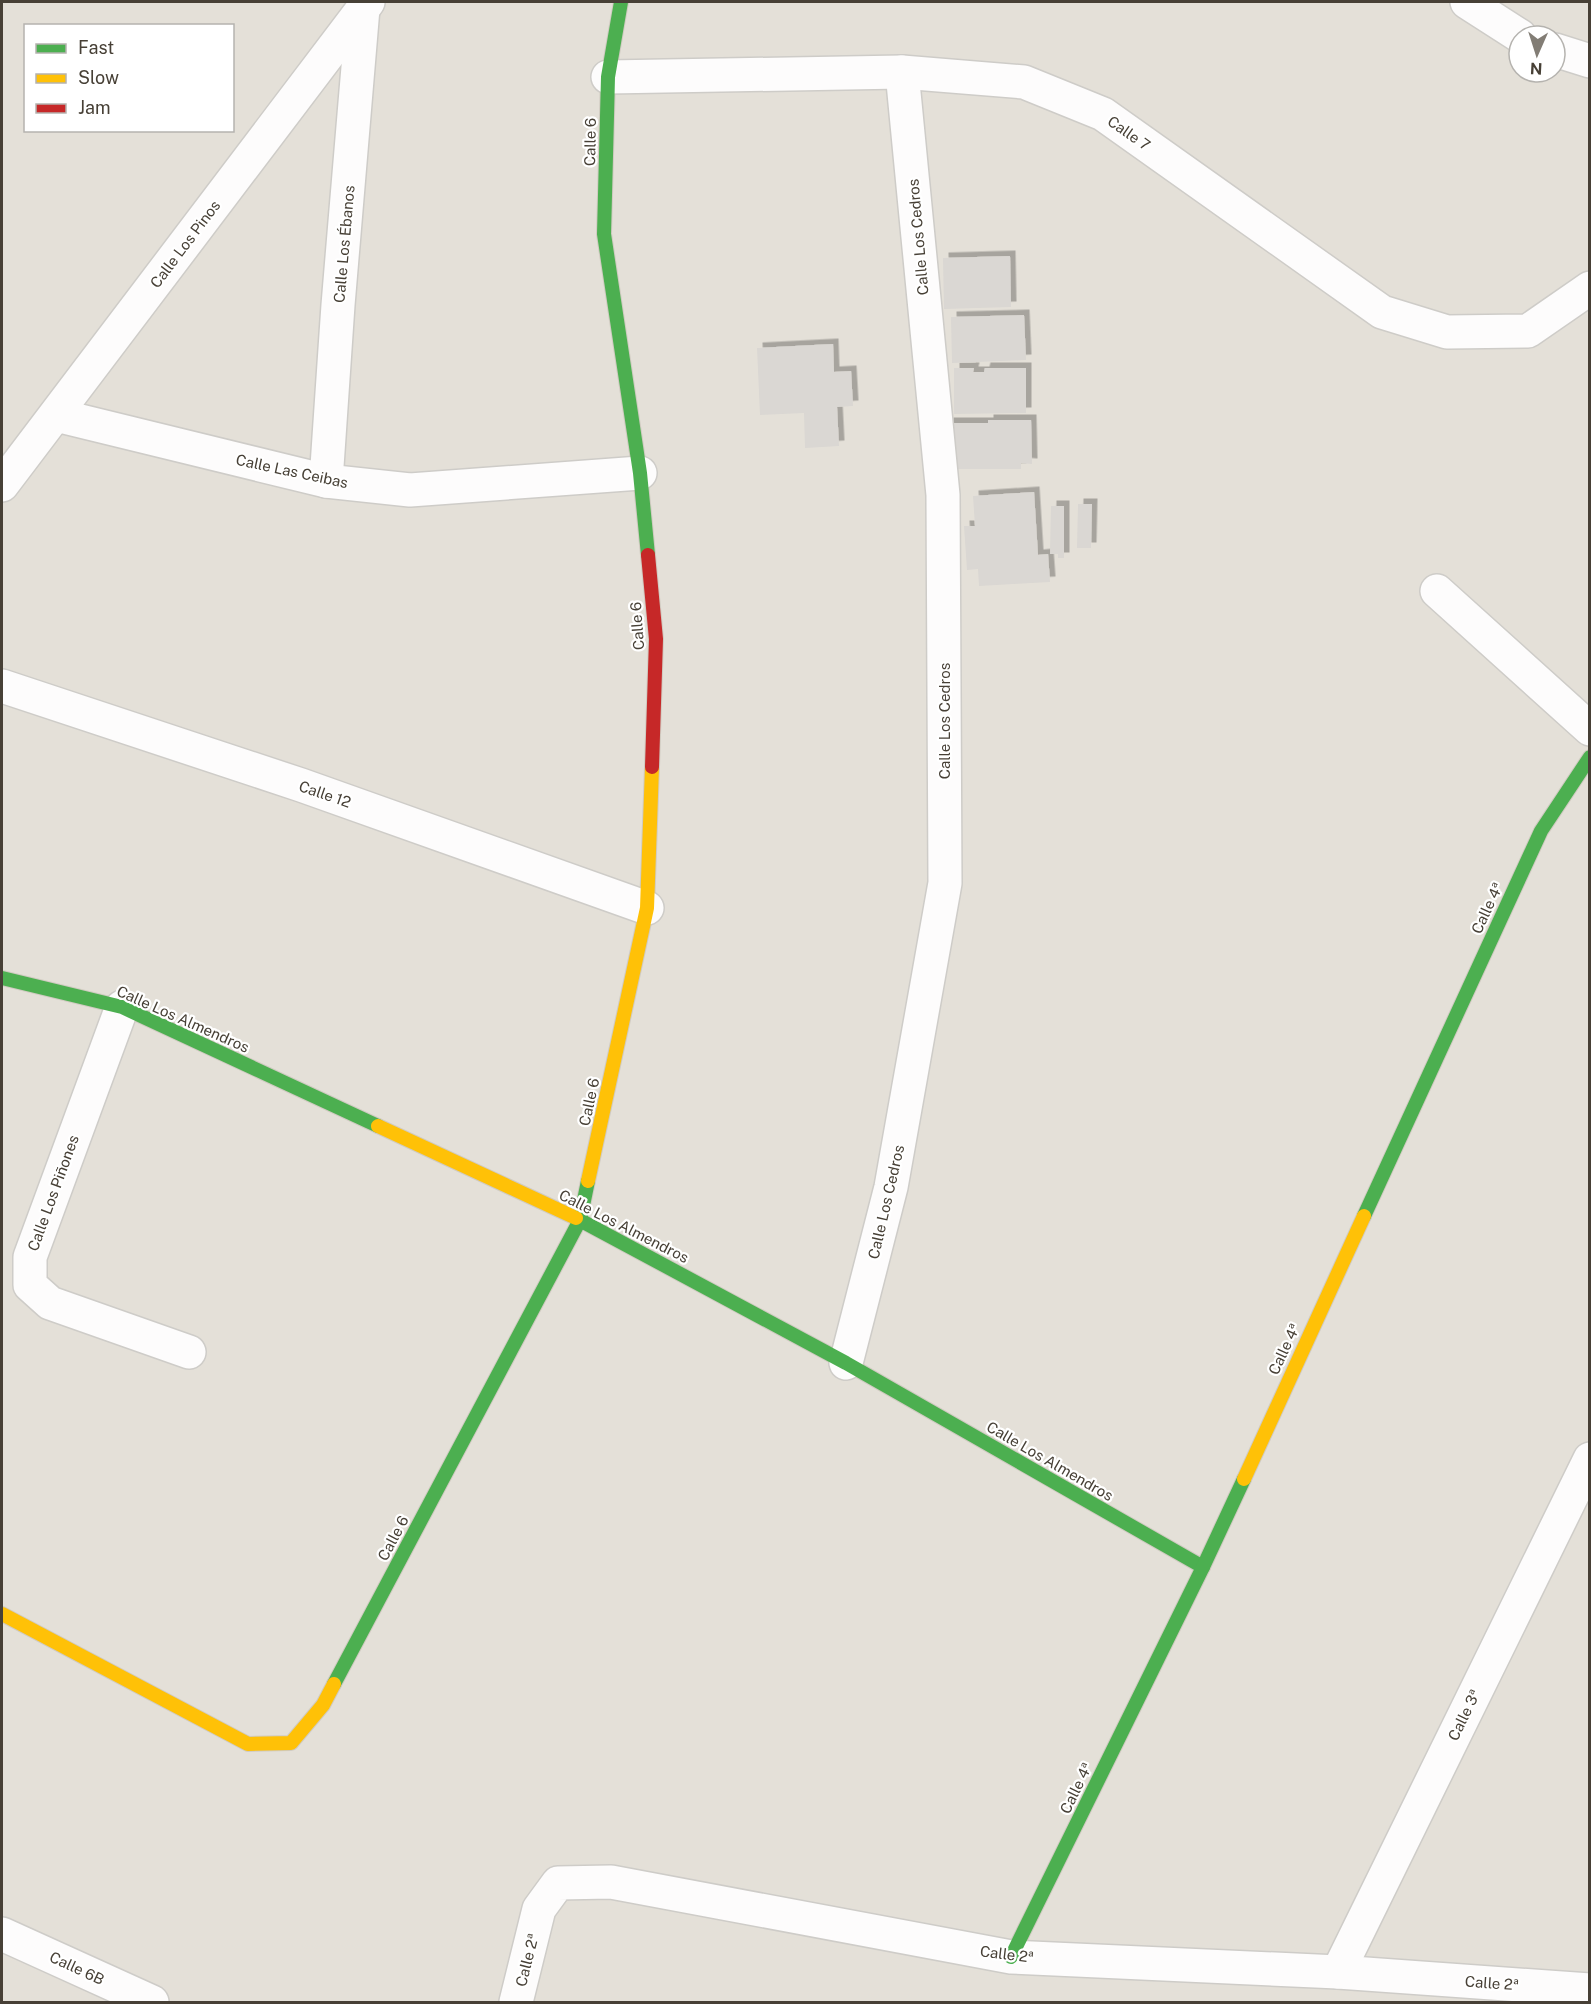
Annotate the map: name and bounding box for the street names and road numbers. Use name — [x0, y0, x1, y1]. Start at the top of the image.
street label: Calle 7 — [1104, 112, 1154, 154]
street label: Calle 6 — [581, 118, 599, 166]
street label: Calle Los Cedros — [904, 178, 932, 296]
street label: Calle Los Ébanos — [330, 184, 358, 304]
street label: Calle Los Pinos — [147, 197, 223, 291]
street label: Calle Las Ceibas — [234, 451, 350, 491]
street label: Calle 6 — [627, 601, 647, 651]
street label: Calle Los Cedros — [936, 663, 953, 779]
street label: Calle 12 — [297, 777, 353, 811]
street label: Calle 4ª — [1468, 880, 1506, 936]
street label: Calle Los Almendros — [114, 982, 252, 1056]
street label: Calle 6 — [576, 1077, 602, 1127]
street label: Calle Los Piñones — [24, 1133, 82, 1253]
street label: Calle Los Cedros — [865, 1143, 907, 1261]
street label: Calle Los Almendros — [556, 1186, 692, 1266]
street label: Calle 4ª — [1265, 1321, 1303, 1377]
street label: Calle Los Almendros — [984, 1418, 1116, 1504]
street label: Calle 6 — [374, 1513, 412, 1563]
street label: Calle 3ª — [1444, 1687, 1484, 1743]
street label: Calle 4ª — [1056, 1760, 1096, 1816]
street label: Calle 2ª — [512, 1932, 542, 1988]
street label: Calle 2ª — [979, 1942, 1035, 1966]
street label: Calle 6B — [47, 1948, 107, 1988]
street label: Calle 2ª — [1464, 1973, 1520, 1993]

